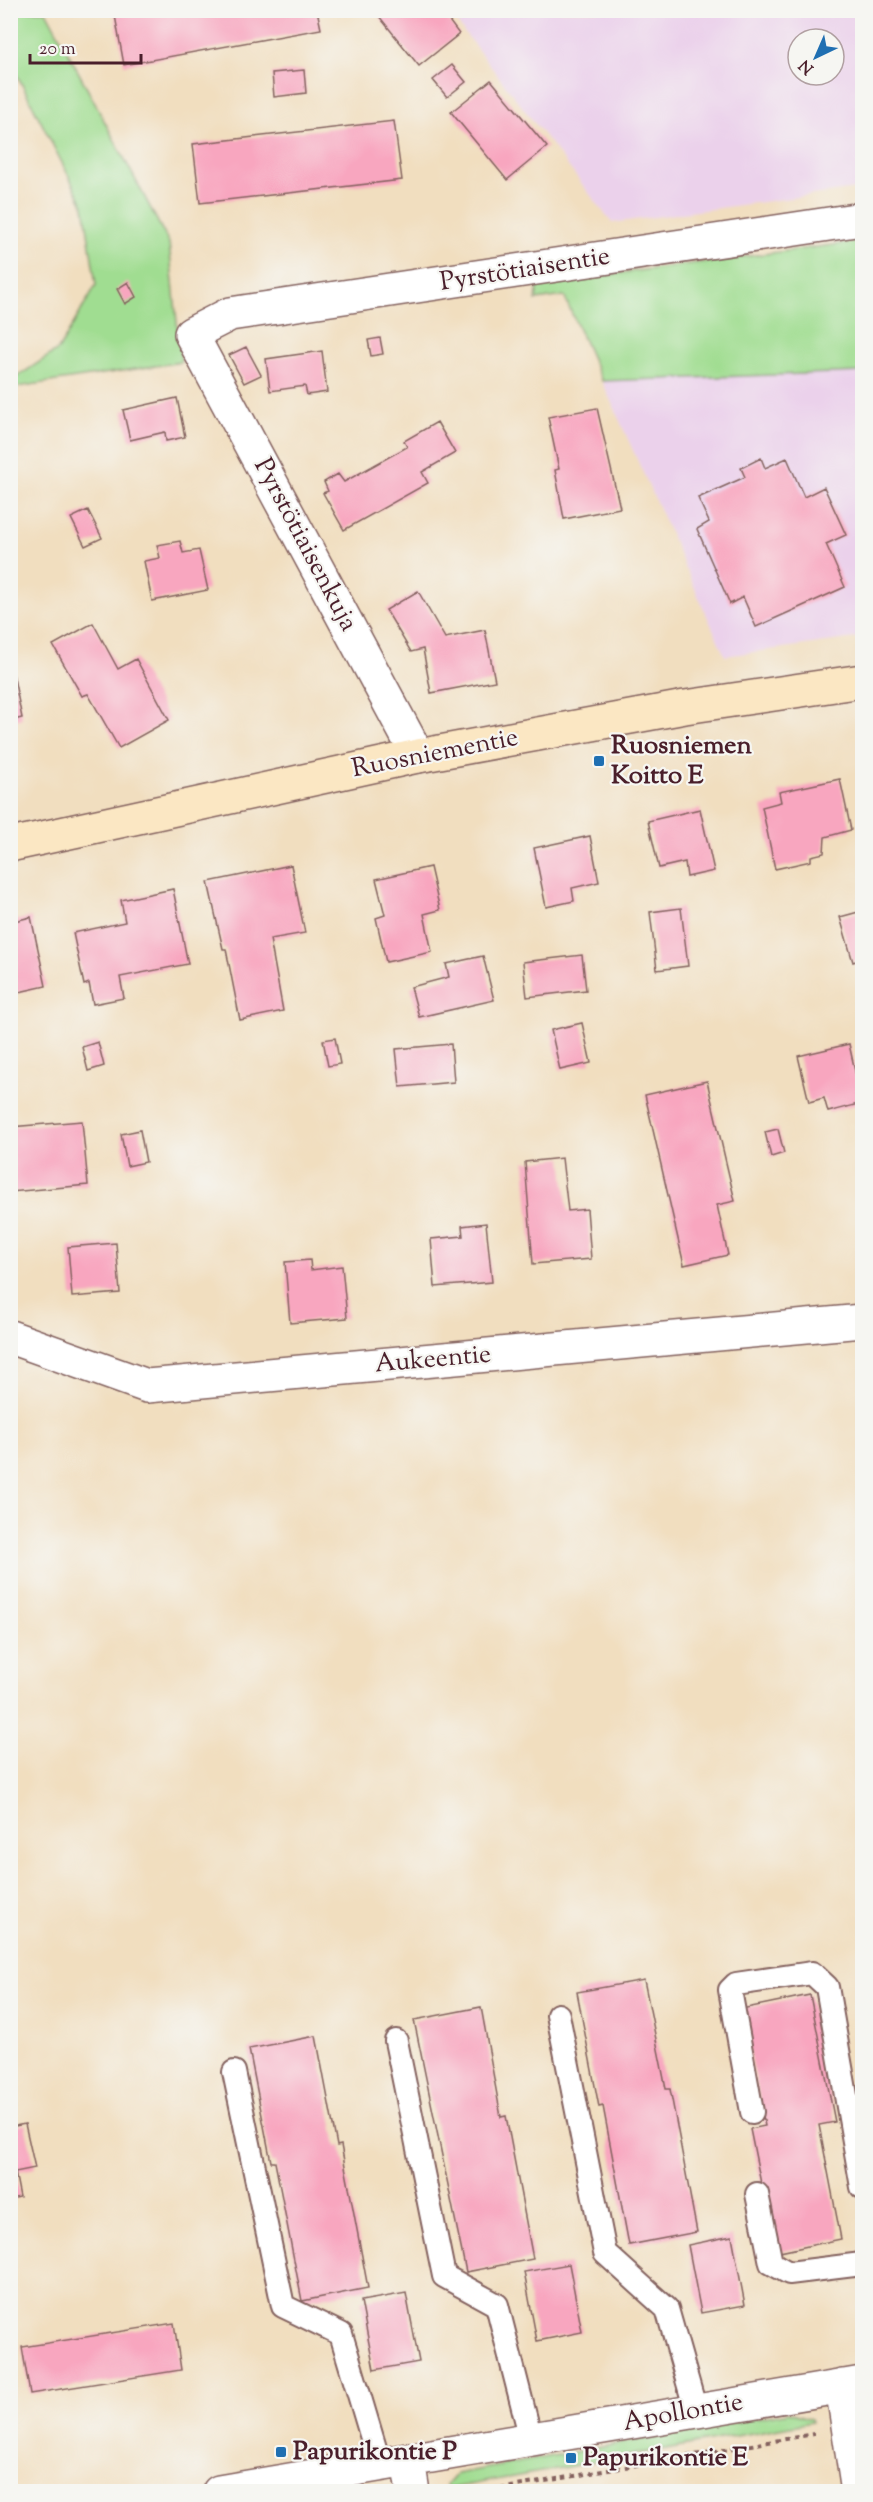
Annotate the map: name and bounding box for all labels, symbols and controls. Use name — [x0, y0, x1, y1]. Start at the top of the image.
scale bar — [30, 27, 141, 65]
north arrow — [786, 27, 846, 87]
text: 20 m — [39, 37, 76, 63]
text: N — [795, 53, 820, 79]
street label: Pyrstötiaisentie — [437, 238, 613, 302]
street label: Pyrstötiaisenkuja — [244, 452, 366, 638]
street label: Ruosniementie — [349, 720, 521, 788]
place label: Ruosniemen Koitto E — [611, 728, 752, 795]
marker: Ruosniemen Koitto E — [592, 754, 606, 768]
street label: Aukeentie — [373, 1336, 493, 1384]
street label: Apollontie — [620, 2384, 746, 2442]
place label: Papurikontie P — [293, 2434, 457, 2471]
place label: Papurikontie E — [583, 2440, 748, 2477]
marker: Papurikontie P — [274, 2445, 288, 2459]
marker: Papurikontie E — [564, 2451, 578, 2465]

